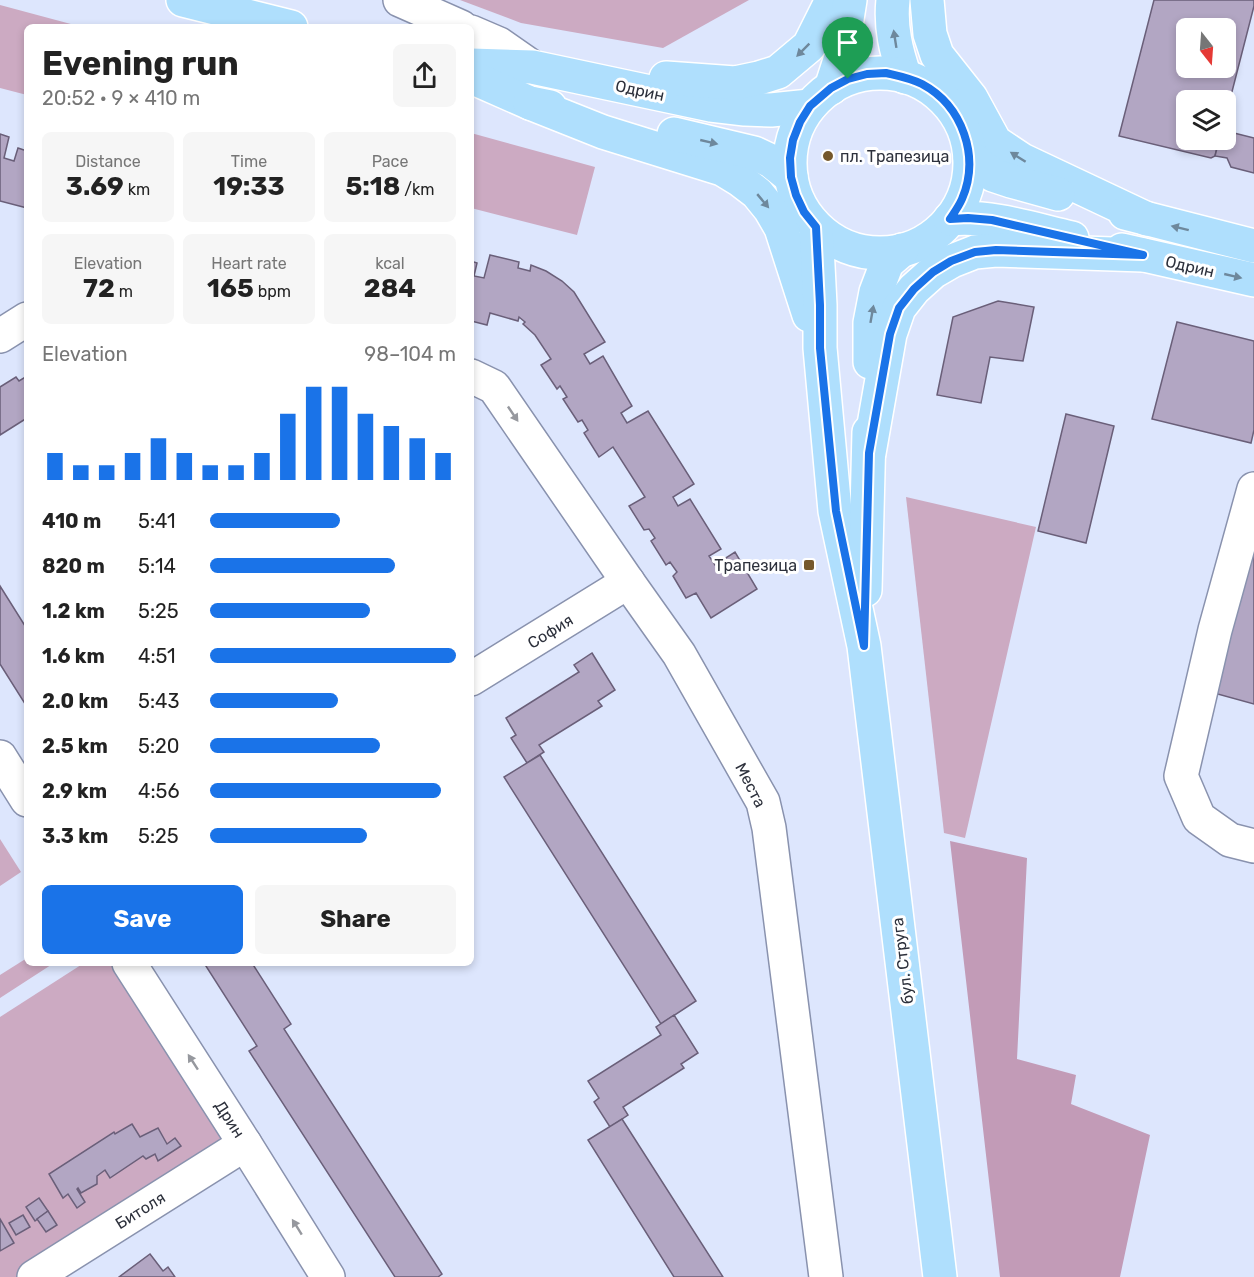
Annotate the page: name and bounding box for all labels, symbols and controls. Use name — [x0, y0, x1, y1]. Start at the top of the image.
pin — [822, 17, 873, 79]
north arrow — [1176, 18, 1236, 78]
map controls — [1176, 18, 1236, 150]
icon: arrive — [831, 26, 864, 59]
one-way arrow — [890, 29, 899, 48]
one-way arrow — [797, 43, 811, 57]
text: Evening run — [42, 44, 239, 83]
button: share — [393, 44, 456, 107]
street label: Одрин — [614, 76, 666, 105]
text: 20:52 · 9 × 410 m — [42, 86, 200, 110]
button: layers — [1176, 90, 1236, 150]
one-way arrow — [700, 138, 719, 147]
place label: пл. Трапезица — [840, 147, 949, 166]
marker: пл. Трапезица — [821, 149, 835, 163]
text: Distance — [75, 152, 141, 171]
text: Time — [231, 152, 267, 171]
text: Pace — [372, 152, 408, 171]
one-way arrow — [1010, 152, 1027, 163]
text: 3.69 — [66, 171, 124, 202]
text: 19:33 — [213, 171, 285, 202]
text: 5:18 — [345, 171, 400, 202]
text: km — [124, 180, 150, 199]
text: /km — [400, 180, 435, 199]
one-way arrow — [757, 193, 770, 209]
one-way arrow — [1171, 222, 1189, 232]
street label: Одрин — [1164, 252, 1216, 281]
text: Elevation — [74, 254, 142, 273]
text: Heart rate — [211, 254, 287, 273]
text: kcal — [375, 254, 405, 273]
one-way arrow — [1224, 271, 1242, 281]
text: 72 — [83, 273, 115, 304]
text: 165 — [207, 273, 254, 304]
text: 284 — [364, 273, 416, 304]
text: m — [115, 282, 133, 301]
text: bpm — [254, 282, 291, 301]
one-way arrow — [868, 305, 877, 324]
text: Elevation — [42, 342, 128, 366]
text: 98–104 m — [364, 342, 456, 366]
one-way arrow — [507, 406, 519, 422]
text: 410 m — [42, 509, 101, 533]
text: 5:41 — [138, 509, 176, 533]
text: 820 m — [42, 554, 105, 578]
text: 5:14 — [138, 554, 176, 578]
place label: Трапезица — [714, 556, 797, 575]
marker: Трапезица — [802, 558, 816, 572]
text: 1.2 km — [42, 599, 105, 623]
text: 5:25 — [138, 599, 179, 623]
street label: София — [524, 610, 576, 653]
text: 1.6 km — [42, 644, 105, 668]
text: 4:51 — [138, 644, 176, 668]
text: 2.0 km — [42, 689, 108, 713]
text: 5:43 — [138, 689, 179, 713]
text: 2.5 km — [42, 734, 108, 758]
text: 5:20 — [138, 734, 179, 758]
street label: Места — [731, 760, 770, 811]
text: 2.9 km — [42, 779, 107, 803]
text: 4:56 — [138, 779, 179, 803]
text: 3.3 km — [42, 824, 108, 848]
text: 5:25 — [138, 824, 179, 848]
button: Save — [42, 885, 243, 954]
button: Share — [255, 885, 456, 954]
street label: бул. Струга — [888, 916, 917, 1005]
one-way arrow — [188, 1054, 199, 1071]
street label: Дрин — [211, 1097, 249, 1141]
street label: Битоля — [112, 1188, 169, 1233]
one-way arrow — [292, 1219, 303, 1235]

